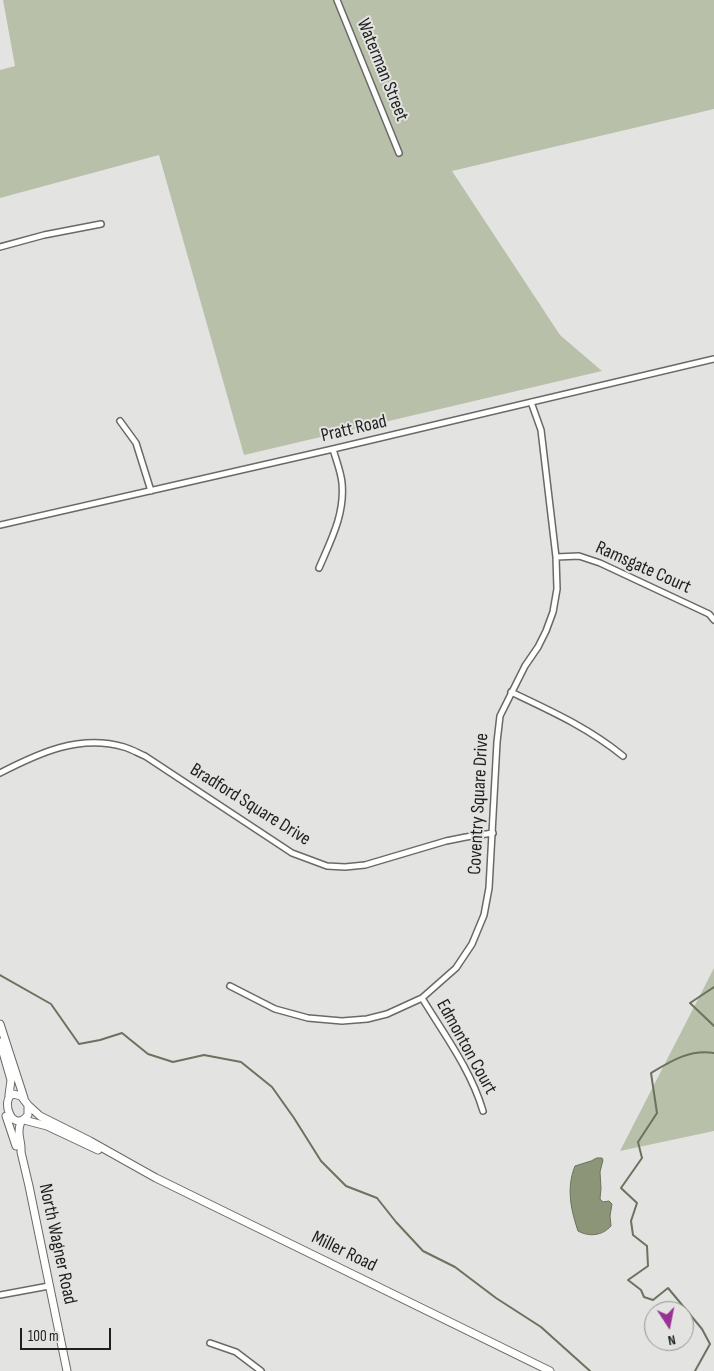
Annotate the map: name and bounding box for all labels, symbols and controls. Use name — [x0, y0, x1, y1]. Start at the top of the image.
street label: Waterman Street — [351, 15, 413, 125]
street label: Pratt Road — [319, 410, 389, 448]
street label: Ramsgate Court — [592, 537, 694, 599]
street label: Coventry Square Drive — [464, 733, 494, 875]
street label: Bradford Square Drive — [185, 759, 315, 851]
street label: Edmonton Court — [431, 996, 501, 1098]
street label: North Wagner Road — [33, 1182, 81, 1306]
street label: Miller Road — [308, 1226, 380, 1278]
north arrow — [644, 1301, 694, 1351]
scale bar — [22, 1318, 114, 1350]
text: 100 m — [28, 1327, 59, 1346]
text: N — [666, 1331, 677, 1349]

